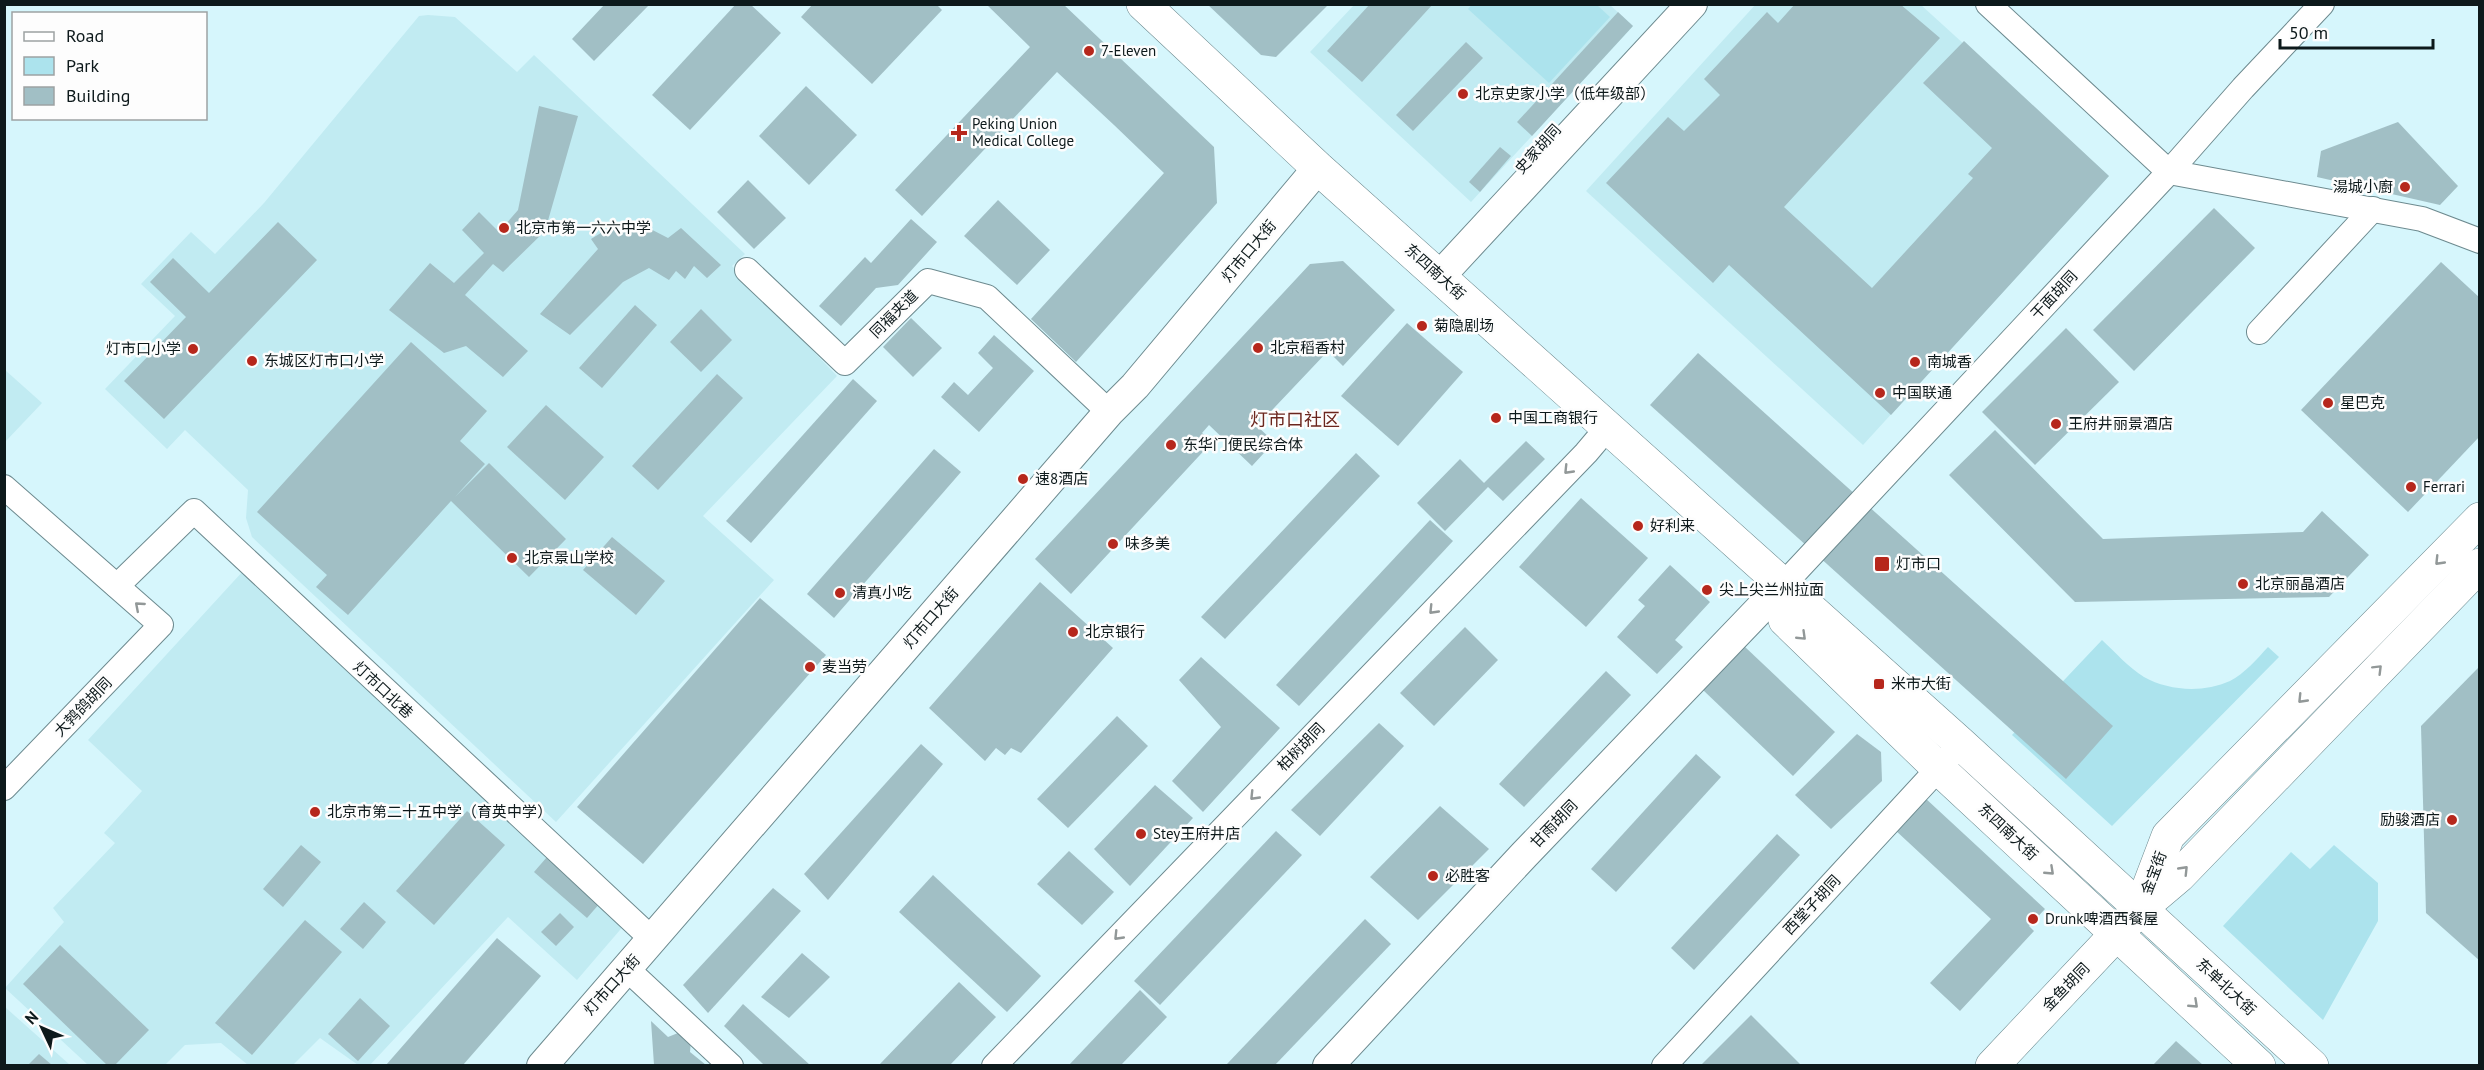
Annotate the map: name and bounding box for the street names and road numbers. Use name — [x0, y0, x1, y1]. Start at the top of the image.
street label: 史家胡同 — [1510, 120, 1565, 177]
street label: 灯市口大街 — [1217, 216, 1280, 286]
street label: 东四南大街 — [1401, 239, 1470, 304]
street label: 干面胡同 — [2026, 266, 2081, 323]
street label: 同福夹道 — [866, 286, 922, 342]
street label: 灯市口大街 — [899, 583, 962, 652]
street label: 灯市口北巷 — [349, 657, 417, 722]
street label: 大鹁鸽胡同 — [50, 673, 116, 740]
street label: 柏树胡同 — [1273, 718, 1328, 775]
street label: 甘雨胡同 — [1526, 795, 1581, 852]
street label: 东四南大街 — [1974, 799, 2042, 864]
street label: 金宝街 — [2137, 848, 2170, 897]
street label: 西堂子胡同 — [1779, 871, 1844, 939]
street label: 灯市口大街 — [579, 950, 644, 1019]
street label: 东单北大街 — [2192, 954, 2260, 1019]
street label: 金鱼胡同 — [2038, 958, 2093, 1015]

